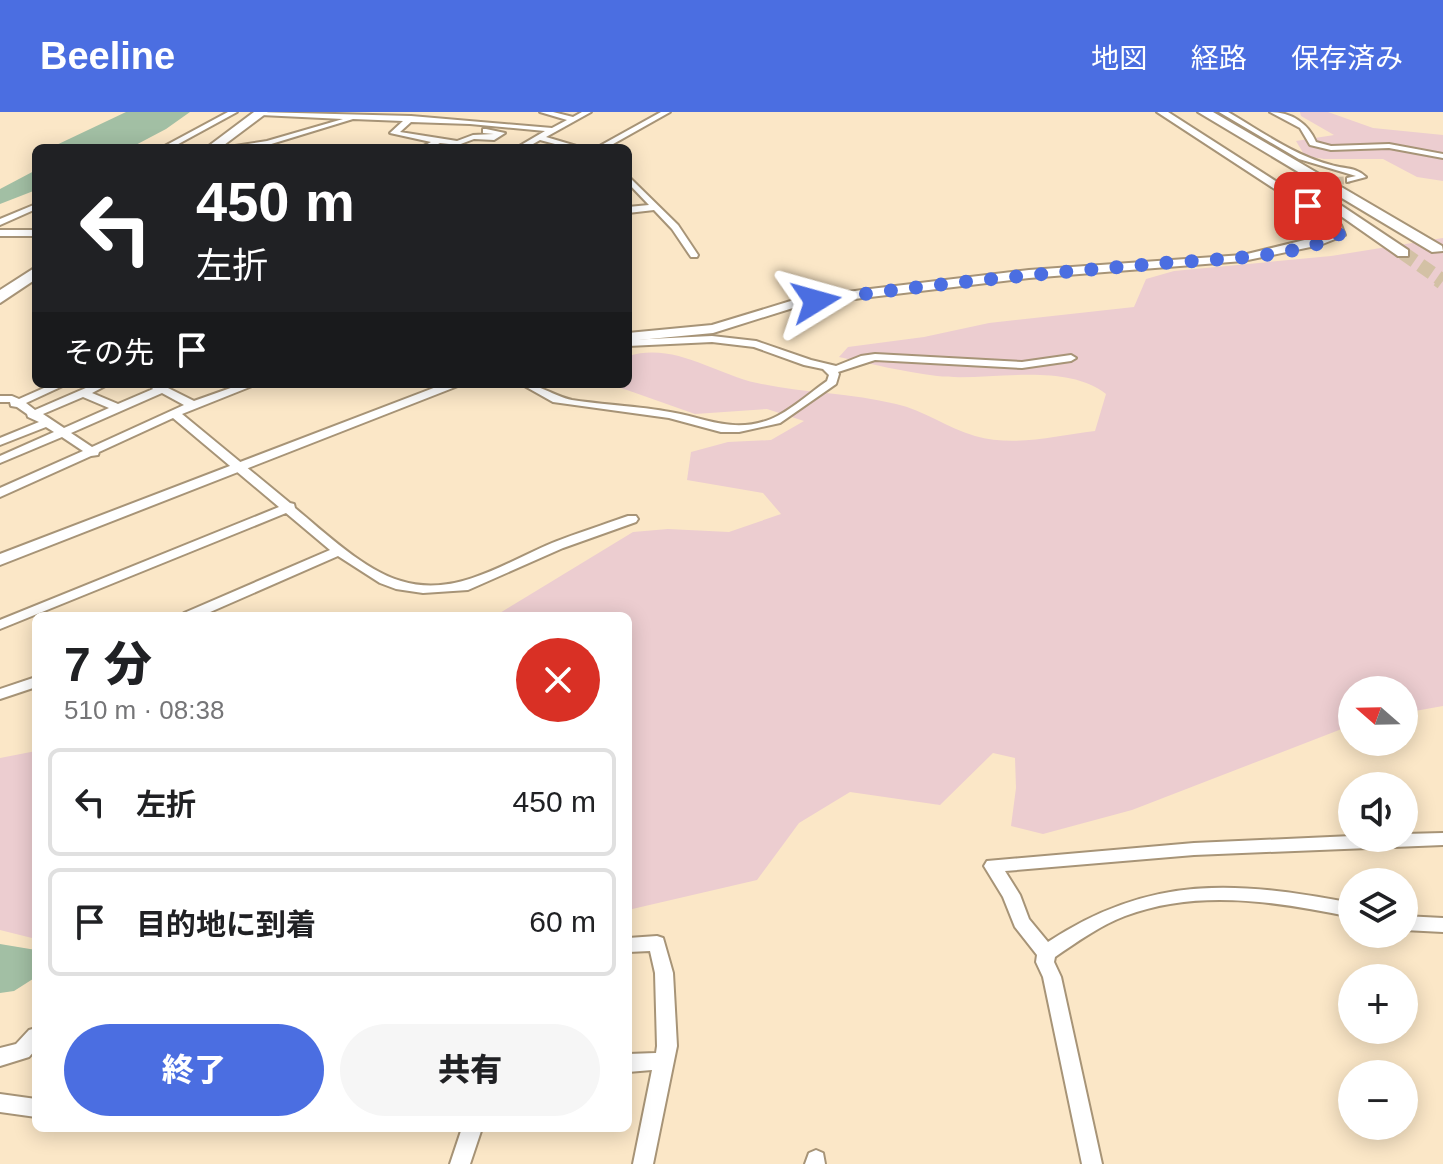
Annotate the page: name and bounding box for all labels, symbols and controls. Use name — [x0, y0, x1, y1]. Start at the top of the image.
text: Beeline — [40, 35, 175, 77]
text: 地図 — [1091, 43, 1147, 74]
text: 経路 — [1191, 43, 1247, 74]
text: 保存済み — [1291, 43, 1403, 74]
text: 450 m — [196, 170, 355, 233]
pin — [1274, 172, 1342, 240]
icon: left — [64, 176, 168, 280]
icon: arrive — [1286, 184, 1330, 228]
text: 左折 — [196, 245, 268, 286]
position arrow — [774, 259, 858, 343]
icon: arrive — [170, 328, 214, 372]
text: その先 — [64, 336, 154, 369]
text: 7 分 — [64, 638, 152, 691]
button: close — [516, 638, 600, 722]
north arrow — [1338, 676, 1418, 756]
map controls — [1338, 676, 1418, 1140]
text: 510 m · 08:38 — [64, 695, 224, 725]
button: sound — [1338, 772, 1418, 852]
icon: left — [68, 780, 112, 824]
text: 450 m — [513, 785, 596, 818]
text: 左折 — [136, 788, 196, 821]
button: layers — [1338, 868, 1418, 948]
icon: arrive — [68, 900, 112, 944]
text: 60 m — [529, 905, 596, 938]
text: 目的地に到着 — [136, 908, 316, 941]
button: + — [1338, 964, 1418, 1044]
button: 終了 — [64, 1024, 324, 1116]
button: 共有 — [340, 1024, 600, 1116]
button: − — [1338, 1060, 1418, 1140]

